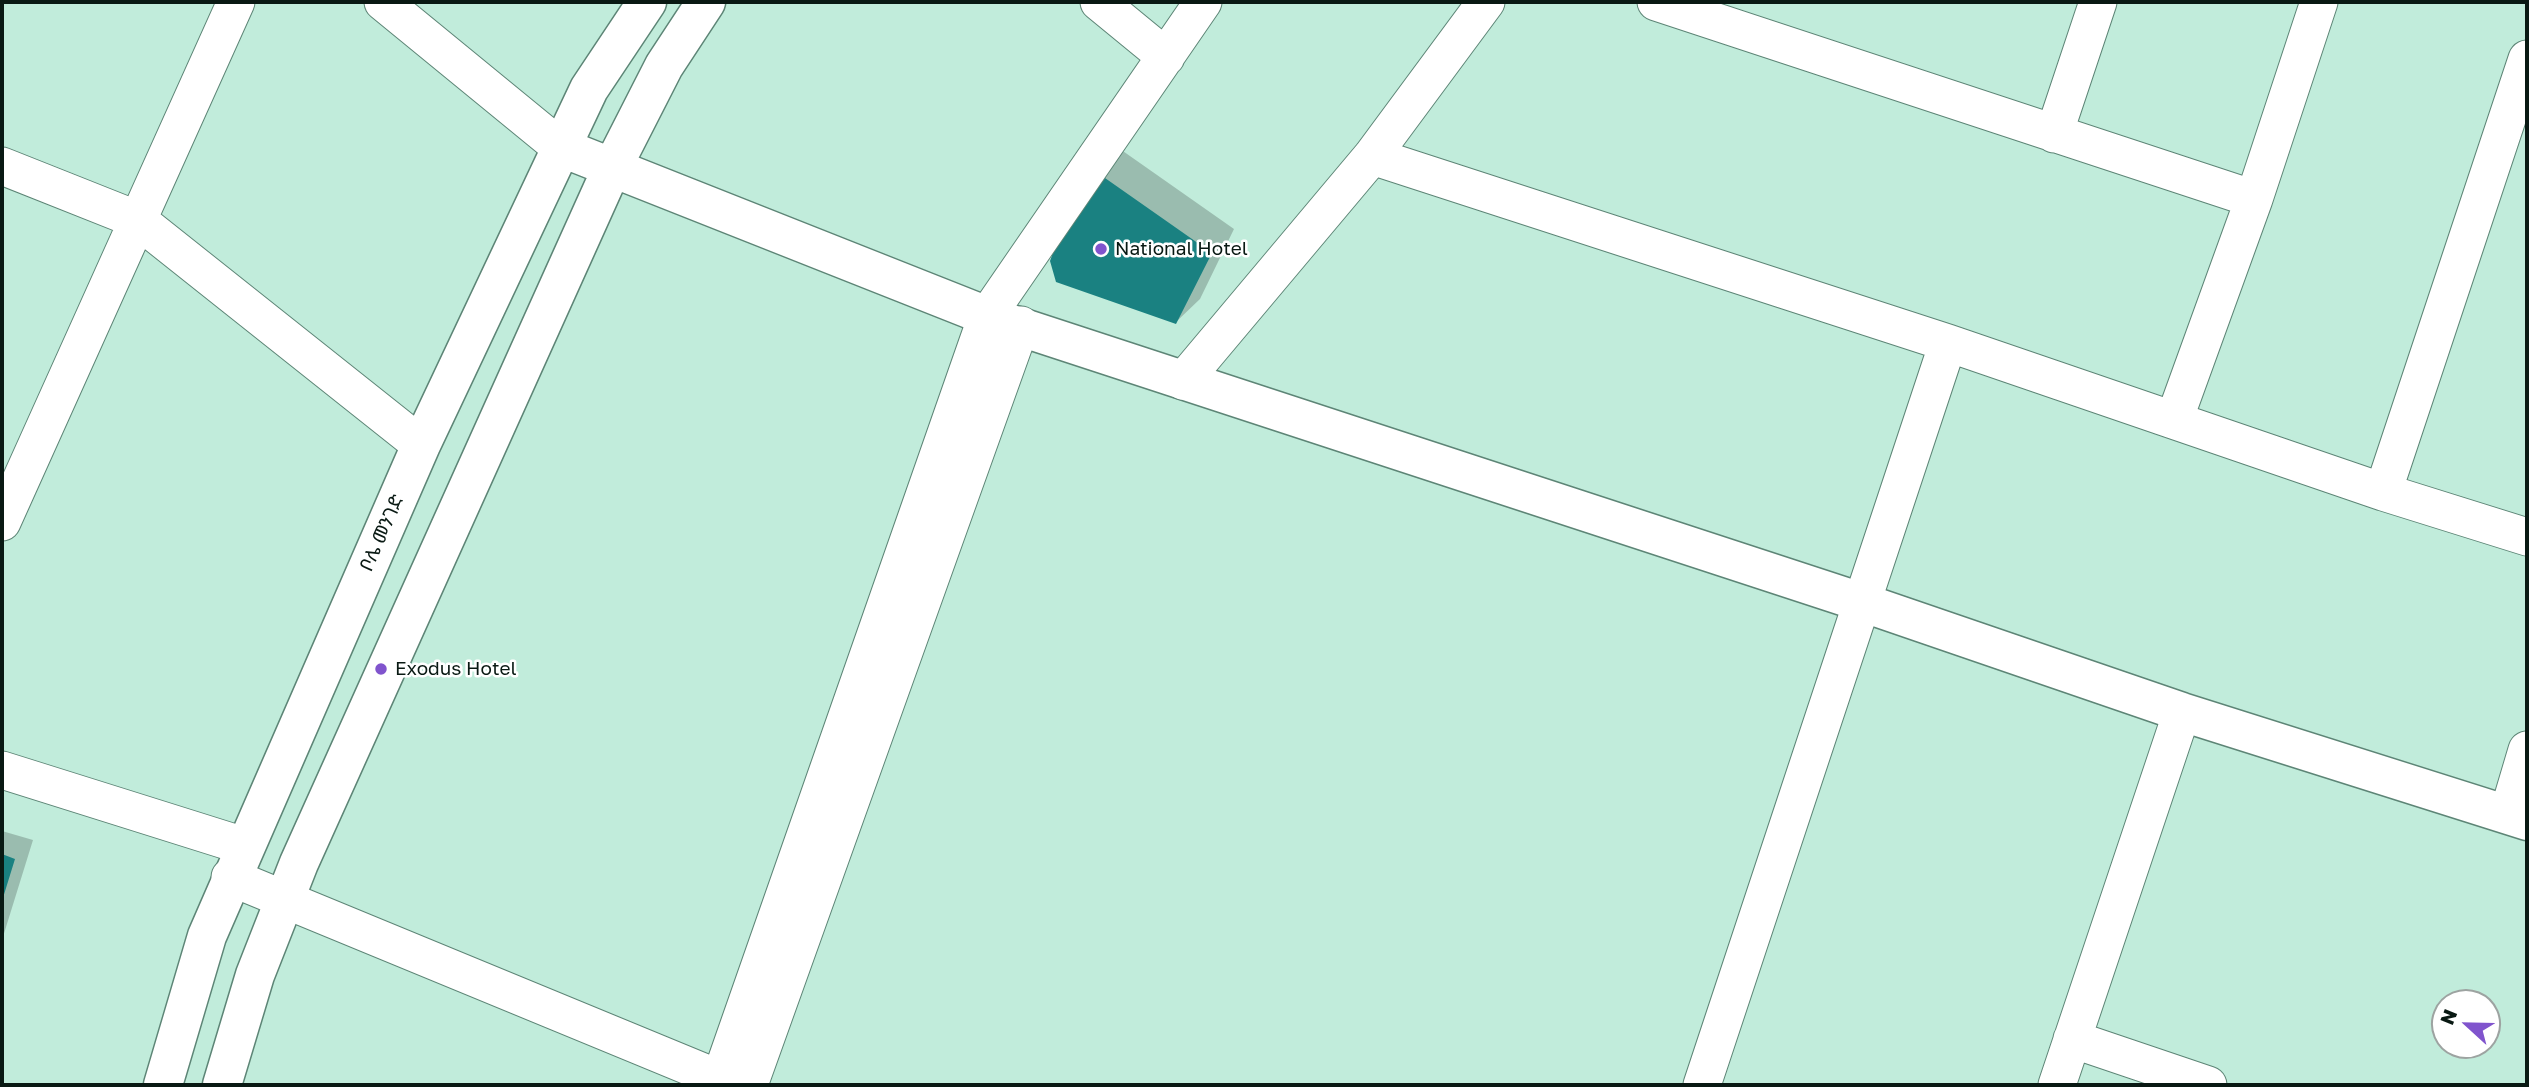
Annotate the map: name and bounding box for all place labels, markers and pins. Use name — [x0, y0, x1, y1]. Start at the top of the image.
place label: National Hotel — [1115, 238, 1248, 260]
marker: National Hotel — [1093, 241, 1109, 257]
place label: Exodus Hotel — [395, 658, 517, 680]
marker: Exodus Hotel — [373, 661, 389, 677]

